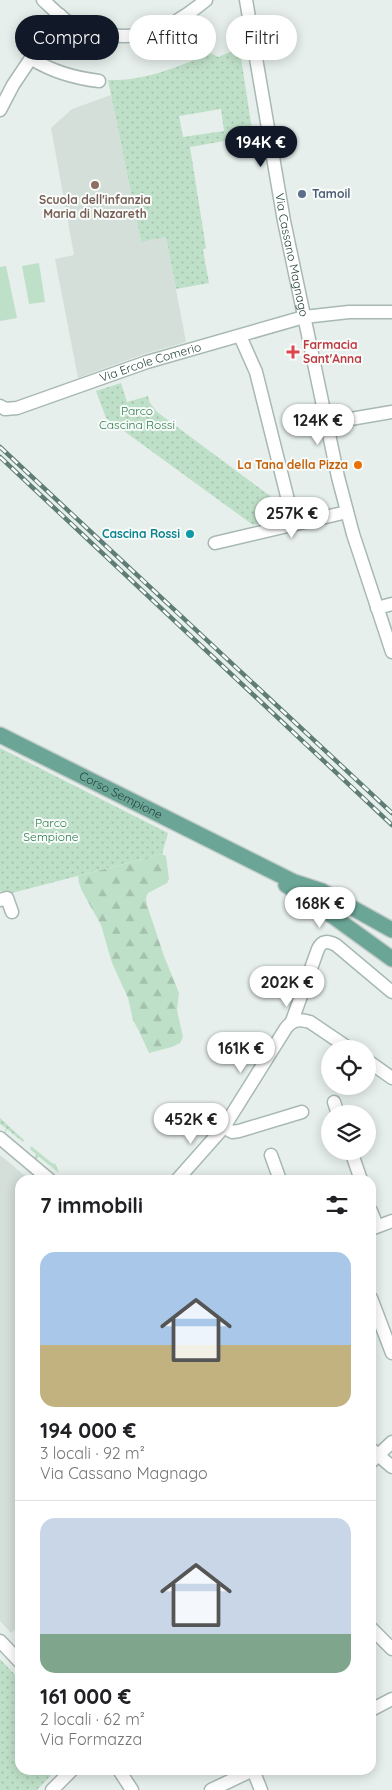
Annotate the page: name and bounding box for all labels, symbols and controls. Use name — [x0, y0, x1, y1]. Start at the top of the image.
chip: Compra — [15, 15, 119, 60]
chip: Affitta — [129, 15, 216, 60]
chip: Filtri — [226, 15, 297, 60]
pin: 194K € — [220, 126, 302, 168]
text: 194K € — [236, 132, 286, 152]
marker: Scuola dell'infanzia Maria di Nazareth — [89, 179, 101, 191]
place label: Tamoil — [312, 186, 350, 201]
marker: Tamoil — [296, 188, 308, 200]
place label: Scuola dell'infanzia Maria di Nazareth — [39, 192, 151, 221]
street label: Via Cassano Magnago — [272, 192, 312, 318]
place label: Farmacia Sant'Anna — [303, 337, 362, 366]
street label: Via Ercole Comerio — [98, 339, 203, 385]
marker: Farmacia Sant'Anna — [287, 346, 299, 358]
park label: Parco Cascina Rossi — [99, 403, 175, 432]
pin: 124K € — [277, 404, 359, 446]
text: 124K € — [293, 410, 343, 430]
place label: La Tana della Pizza — [237, 457, 348, 472]
marker: La Tana della Pizza — [352, 459, 364, 471]
pin: 257K € — [251, 496, 333, 539]
text: 257K € — [266, 503, 318, 523]
place label: Cascina Rossi — [102, 526, 180, 541]
marker: Cascina Rossi — [184, 528, 196, 540]
street label: Corso Sempione — [77, 768, 165, 822]
park label: Parco Sempione — [23, 815, 79, 844]
pin: 168K € — [279, 886, 361, 929]
text: 168K € — [296, 893, 344, 913]
pin: 202K € — [246, 966, 328, 1008]
text: 202K € — [260, 972, 314, 992]
pin: 161K € — [200, 1032, 282, 1074]
text: 161K € — [218, 1038, 264, 1058]
map controls — [321, 1040, 376, 1160]
button: locate — [321, 1040, 376, 1095]
pin: 452K € — [150, 1102, 232, 1145]
button: layers — [321, 1105, 376, 1160]
text: 452K € — [165, 1109, 217, 1129]
icon: filters — [323, 1191, 351, 1219]
text: 7 immobili — [40, 1192, 143, 1218]
icon: home — [151, 1285, 241, 1375]
text: 194 000 € — [40, 1417, 136, 1443]
text: 3 locali · 92 m² — [40, 1443, 145, 1463]
text: Via Cassano Magnago — [40, 1463, 208, 1483]
icon: home — [151, 1550, 241, 1640]
text: 161 000 € — [40, 1683, 131, 1709]
text: 2 locali · 62 m² — [40, 1709, 145, 1729]
text: Via Formazza — [40, 1729, 142, 1749]

